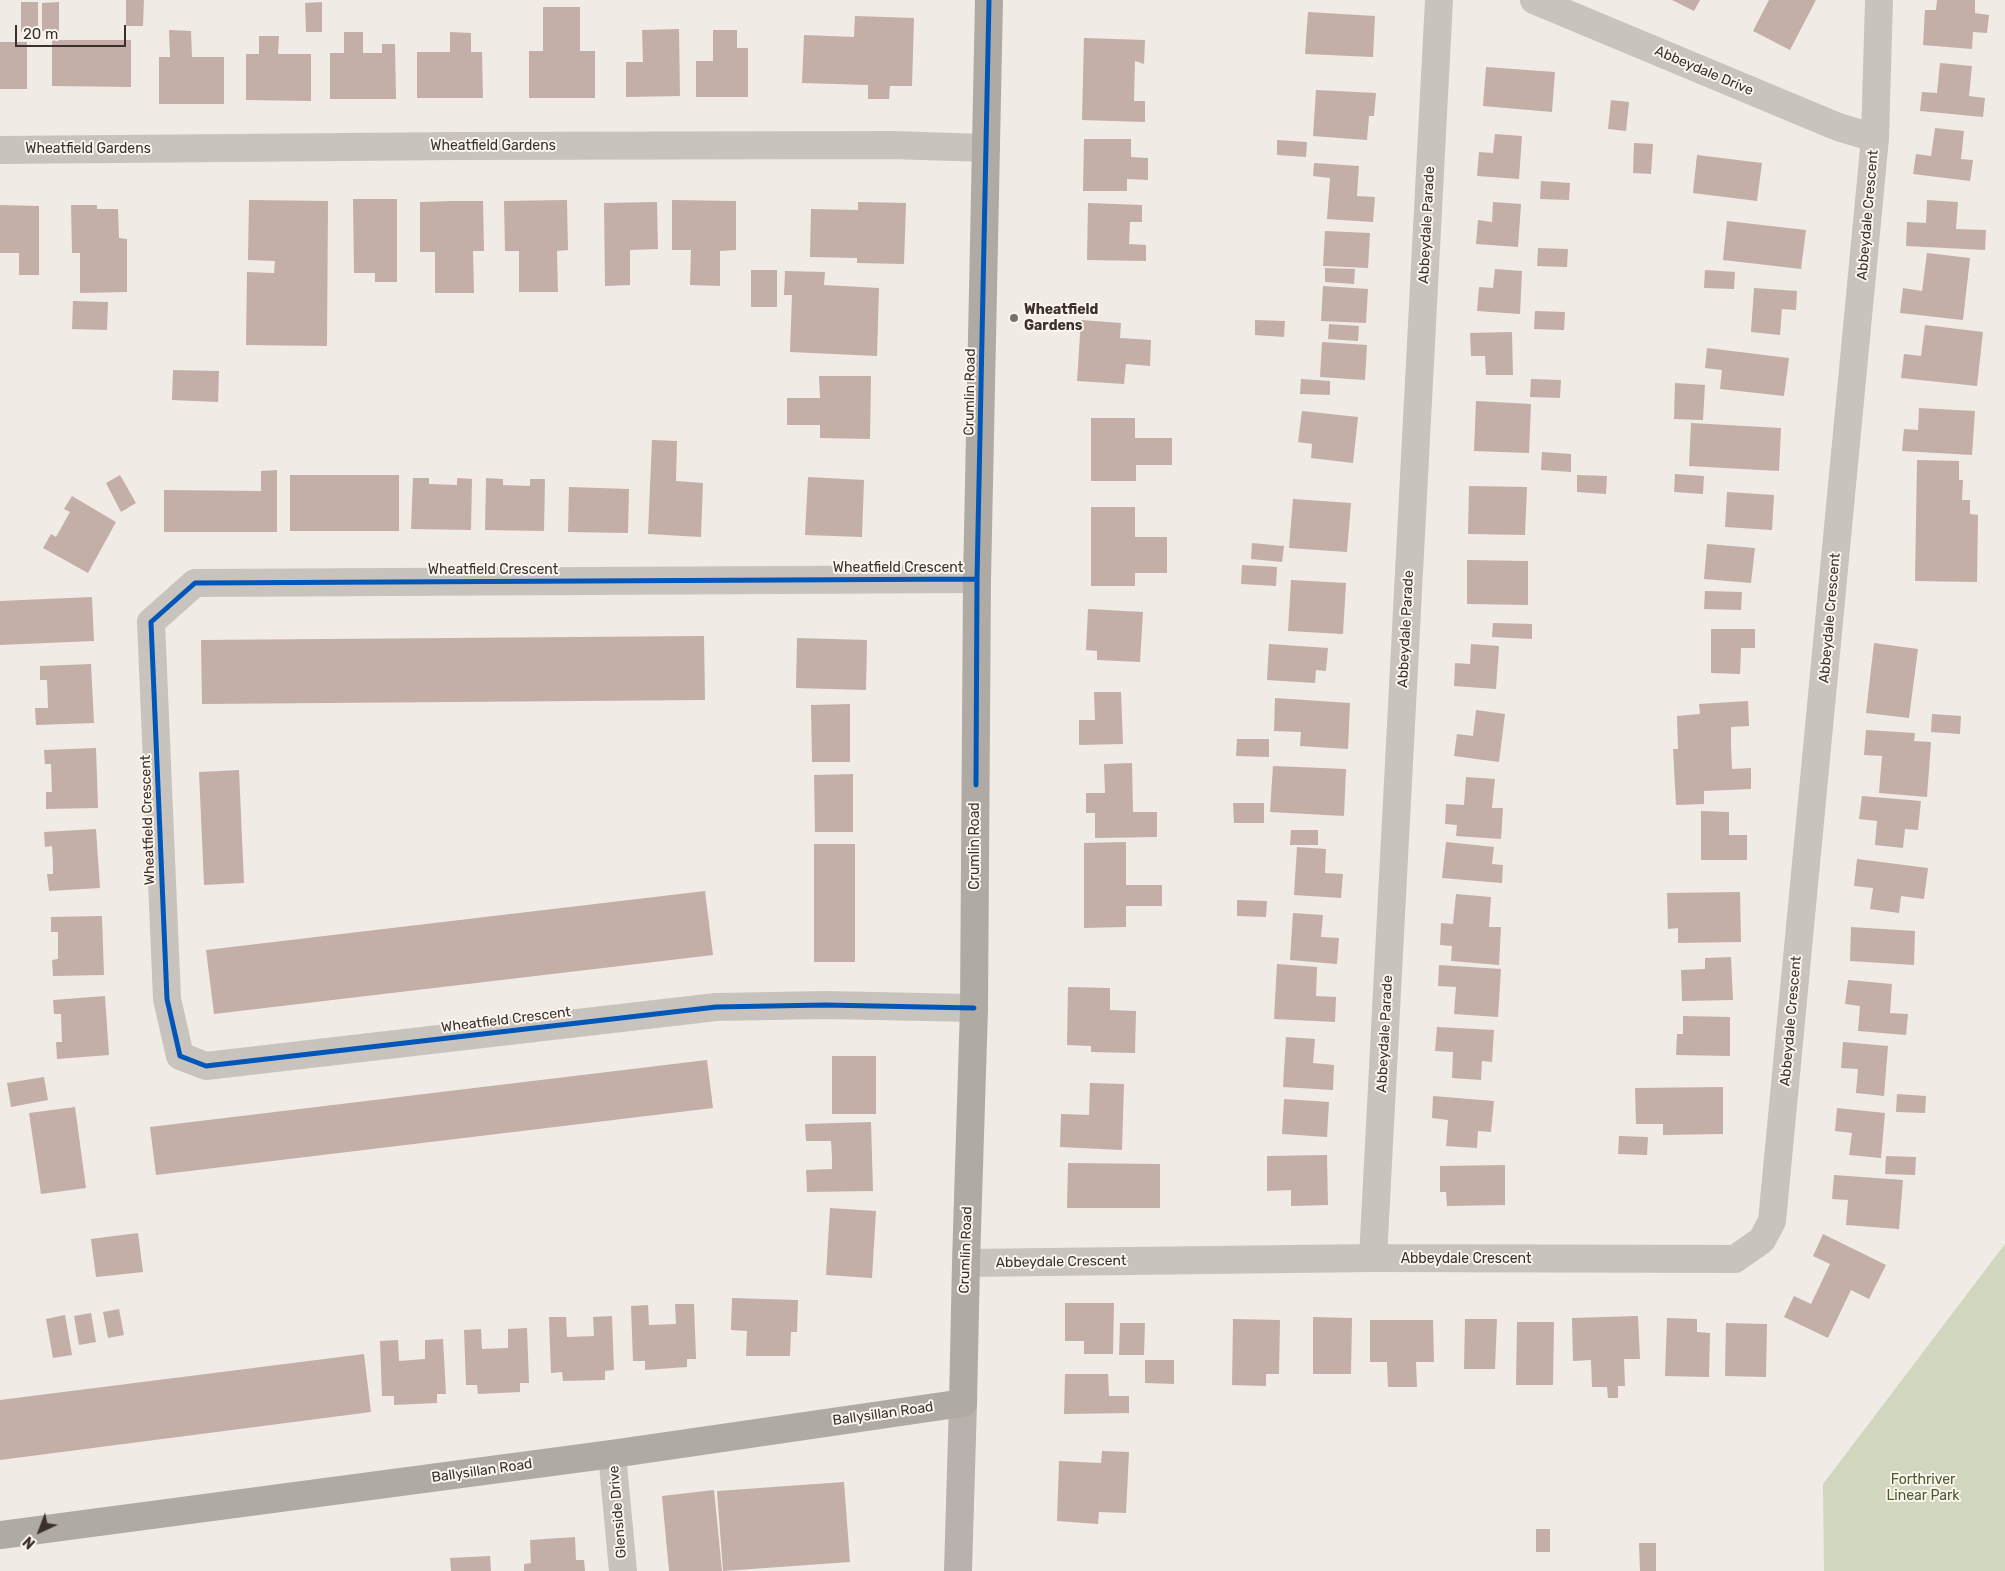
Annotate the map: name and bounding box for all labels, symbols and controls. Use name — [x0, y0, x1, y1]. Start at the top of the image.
scale bar — [18, 15, 129, 47]
text: 20 m — [23, 25, 58, 43]
street label: Abbeydale Drive — [1652, 43, 1756, 99]
street label: Wheatfield Gardens — [430, 138, 556, 154]
street label: Wheatfield Gardens — [25, 141, 151, 157]
street label: Abbeydale Crescent — [1854, 149, 1882, 281]
street label: Abbeydale Parade — [1416, 166, 1438, 284]
place label: Wheatfield Gardens — [1024, 302, 1098, 334]
marker: Wheatfield Gardens — [1008, 312, 1020, 324]
street label: Crumlin Road — [961, 348, 979, 436]
street label: Abbeydale Crescent — [1816, 552, 1844, 684]
street label: Wheatfield Crescent — [833, 560, 963, 576]
street label: Wheatfield Crescent — [428, 562, 558, 578]
street label: Abbeydale Parade — [1395, 570, 1417, 688]
street label: Wheatfield Crescent — [137, 755, 159, 885]
street label: Crumlin Road — [967, 802, 983, 890]
street label: Abbeydale Crescent — [1777, 955, 1805, 1087]
street label: Abbeydale Parade — [1374, 975, 1396, 1093]
street label: Wheatfield Crescent — [440, 1004, 572, 1036]
street label: Crumlin Road — [956, 1206, 976, 1294]
street label: Abbeydale Crescent — [1401, 1251, 1531, 1267]
street label: Abbeydale Crescent — [995, 1252, 1127, 1272]
street label: Ballysillan Road — [832, 1399, 934, 1429]
street label: Ballysillan Road — [431, 1456, 533, 1486]
street label: Glenside Drive — [606, 1465, 630, 1559]
park label: Forthriver Linear Park — [1886, 1472, 1960, 1504]
north arrow — [15, 1506, 65, 1556]
text: N — [20, 1533, 39, 1552]

